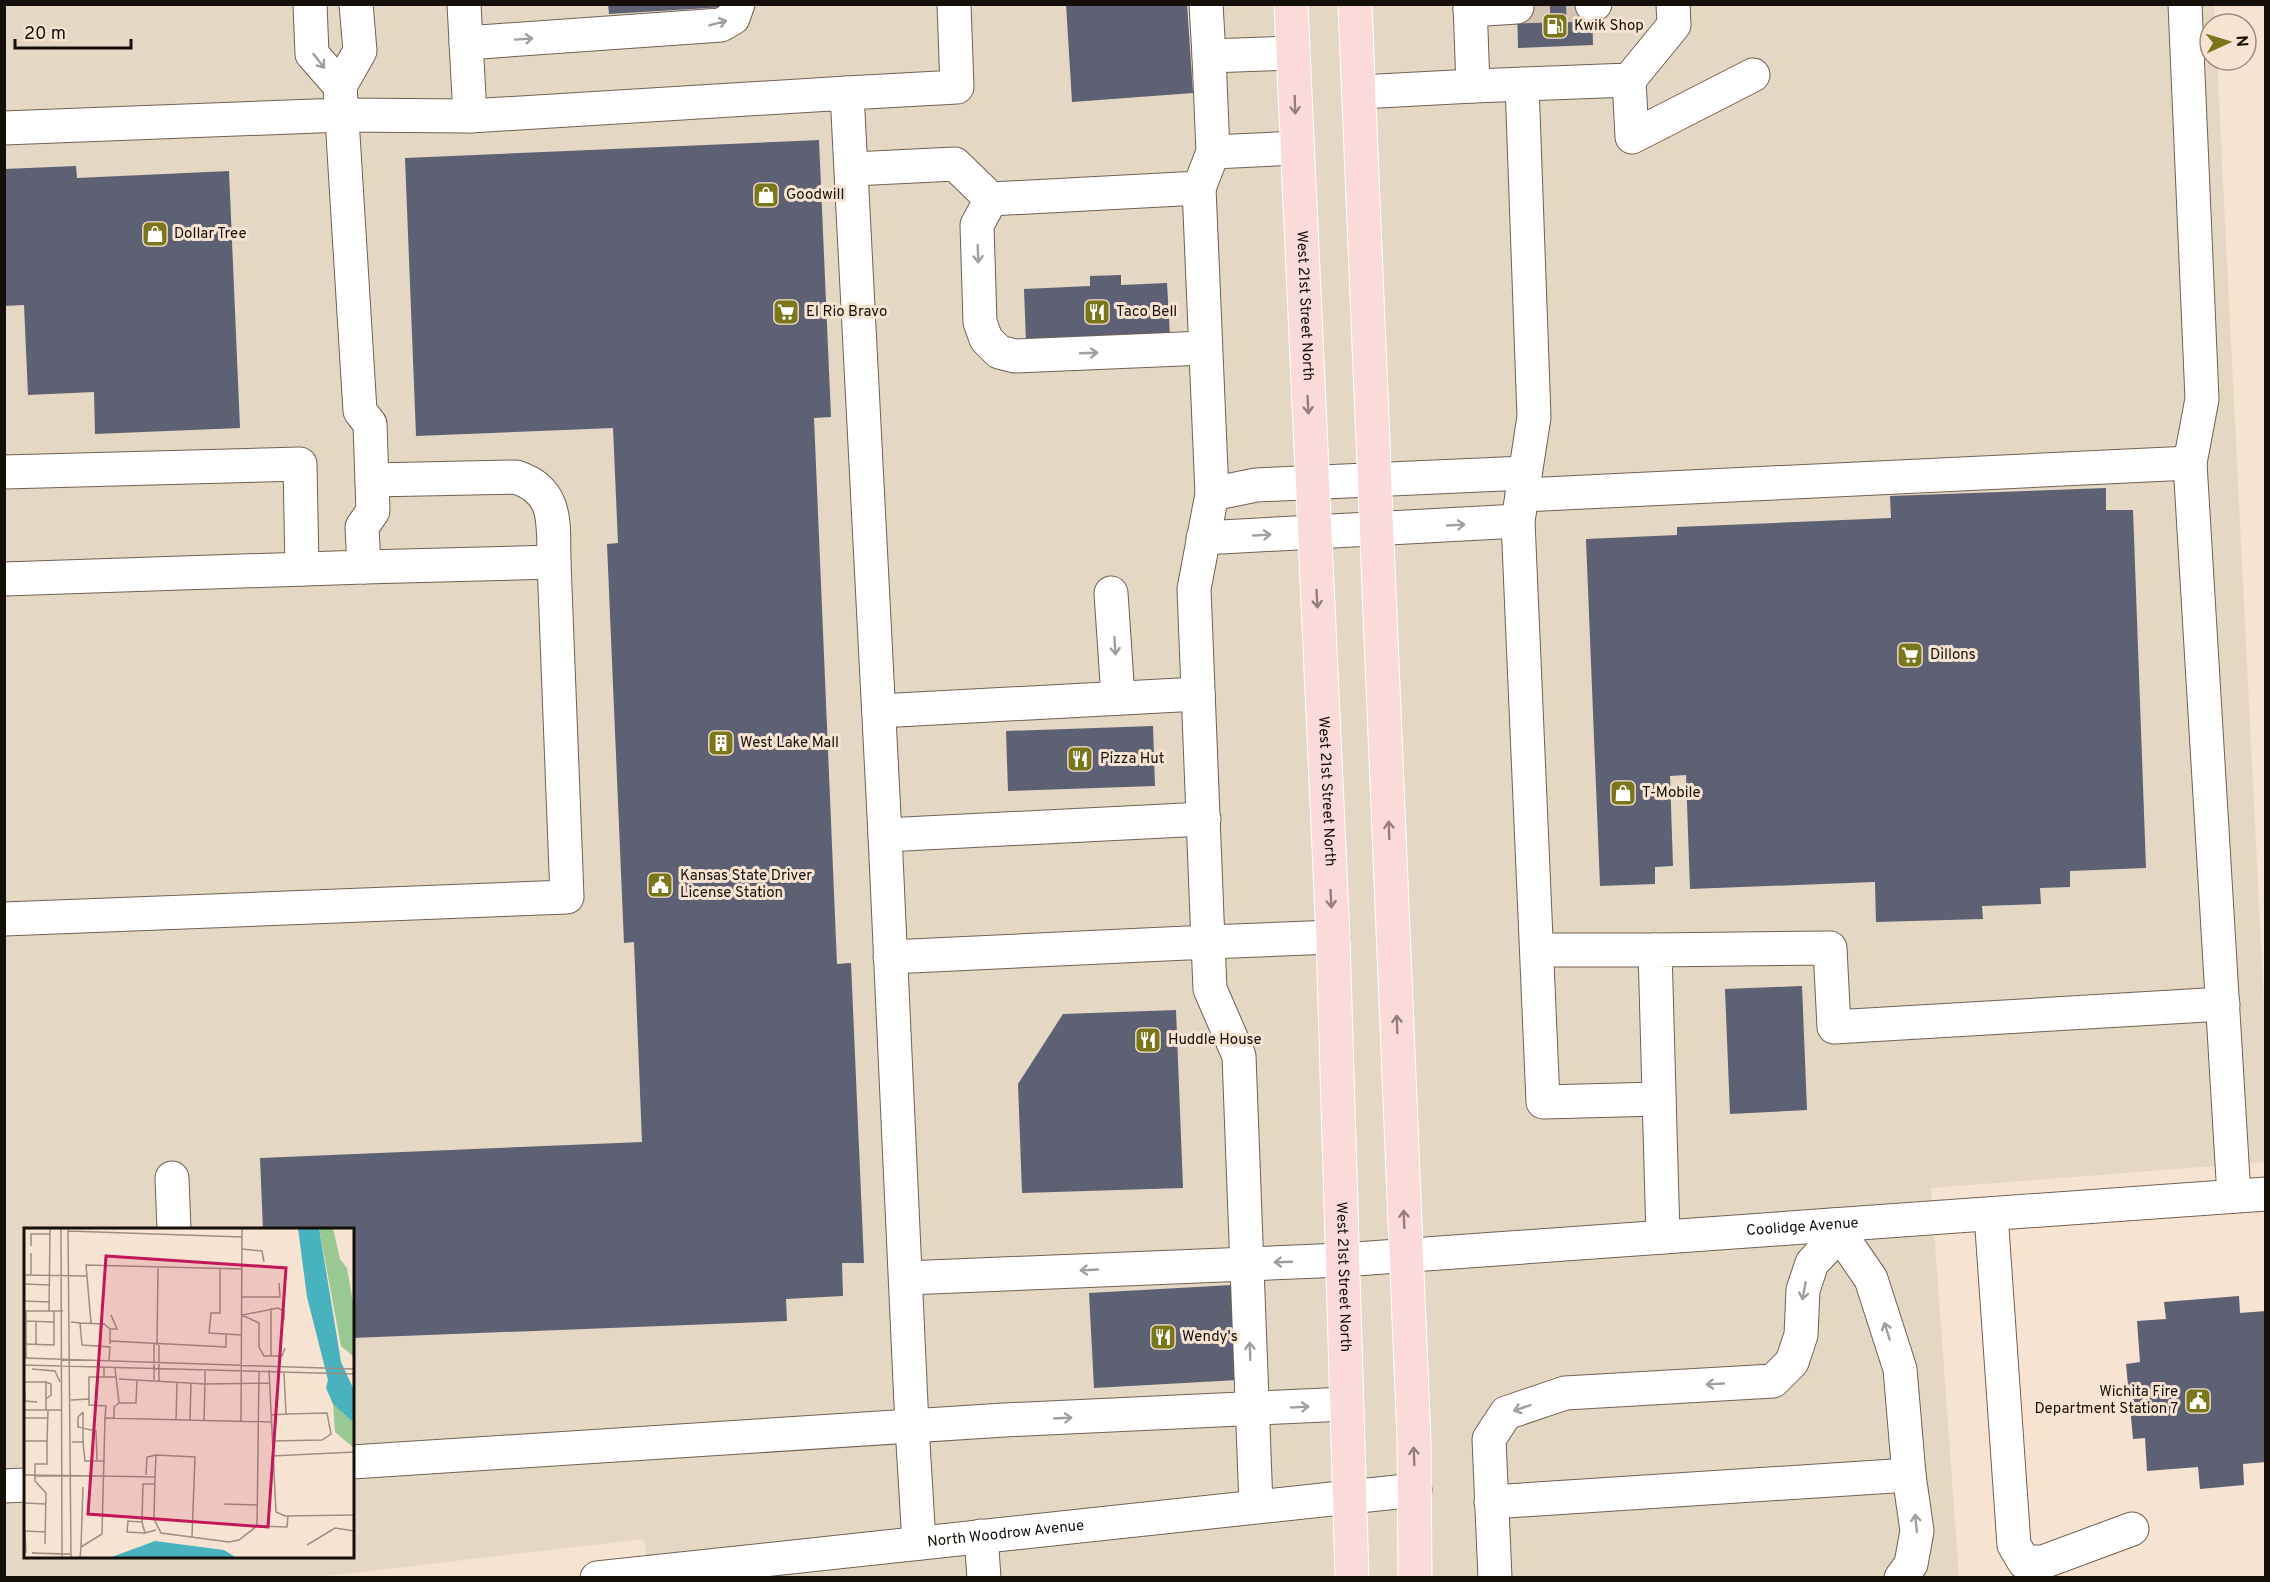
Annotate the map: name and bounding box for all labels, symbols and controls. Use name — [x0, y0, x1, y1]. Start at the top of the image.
fuel station icon: Kwik Shop — [1540, 11, 1570, 41]
scale bar — [15, 12, 130, 50]
north arrow — [2198, 12, 2258, 72]
one-way arrow — [708, 17, 727, 29]
place label: Kwik Shop — [1574, 17, 1644, 36]
text: 20 m — [24, 23, 66, 46]
one-way arrow — [514, 33, 534, 44]
text: N — [2231, 35, 2251, 48]
one-way arrow — [312, 52, 325, 68]
one-way arrow — [1289, 94, 1301, 114]
shop icon: Goodwill — [751, 180, 781, 210]
place label: Goodwill — [786, 186, 844, 205]
shop icon: Dollar Tree — [140, 219, 170, 249]
place label: Dollar Tree — [174, 225, 246, 244]
street label: West 21st Street North — [1292, 230, 1317, 381]
one-way arrow — [972, 244, 983, 264]
supermarket icon: El Rio Bravo — [771, 297, 801, 327]
restaurant icon: Taco Bell — [1082, 297, 1112, 327]
place label: El Rio Bravo — [806, 303, 887, 322]
place label: Taco Bell — [1116, 303, 1177, 322]
one-way arrow — [1079, 347, 1099, 358]
one-way arrow — [1303, 394, 1314, 414]
one-way arrow — [1446, 519, 1466, 530]
one-way arrow — [1251, 530, 1271, 541]
one-way arrow — [1312, 589, 1323, 609]
one-way arrow — [1109, 635, 1120, 655]
supermarket icon: Dillons — [1895, 640, 1925, 670]
place label: Dillons — [1930, 646, 1976, 665]
street label: West 21st Street North — [1314, 716, 1339, 867]
building icon: West Lake Mall — [706, 728, 736, 758]
place label: West Lake Mall — [740, 734, 839, 753]
restaurant icon: Pizza Hut — [1065, 744, 1095, 774]
place label: Pizza Hut — [1100, 750, 1164, 769]
shop icon: T-Mobile — [1608, 778, 1638, 808]
place label: T-Mobile — [1642, 784, 1701, 803]
one-way arrow — [1383, 820, 1395, 840]
place label: Kansas State Driver License Station — [680, 867, 812, 903]
public building icon: Kansas State Driver License Station — [645, 870, 675, 900]
one-way arrow — [1326, 889, 1337, 909]
one-way arrow — [1391, 1015, 1402, 1035]
restaurant icon: Huddle House — [1133, 1025, 1163, 1055]
place label: Huddle House — [1168, 1031, 1262, 1050]
street label: West 21st Street North — [1331, 1201, 1355, 1352]
one-way arrow — [1399, 1210, 1410, 1230]
street label: Coolidge Avenue — [1746, 1214, 1859, 1241]
inset map — [24, 1228, 354, 1558]
one-way arrow — [1274, 1256, 1294, 1267]
one-way arrow — [1079, 1265, 1099, 1276]
one-way arrow — [1798, 1281, 1809, 1300]
restaurant icon: Wendy's — [1148, 1322, 1178, 1352]
one-way arrow — [1881, 1322, 1892, 1341]
place label: Wendy's — [1182, 1328, 1238, 1347]
one-way arrow — [1244, 1341, 1255, 1361]
one-way arrow — [1705, 1379, 1725, 1390]
place label: Wichita Fire Department Station 7 — [2035, 1383, 2178, 1419]
public building icon: Wichita Fire Department Station 7 — [2183, 1386, 2213, 1416]
one-way arrow — [1289, 1401, 1309, 1412]
one-way arrow — [1513, 1403, 1532, 1414]
one-way arrow — [1052, 1412, 1072, 1423]
one-way arrow — [1408, 1447, 1420, 1467]
one-way arrow — [1910, 1514, 1921, 1534]
street label: North Woodrow Avenue — [926, 1516, 1085, 1552]

